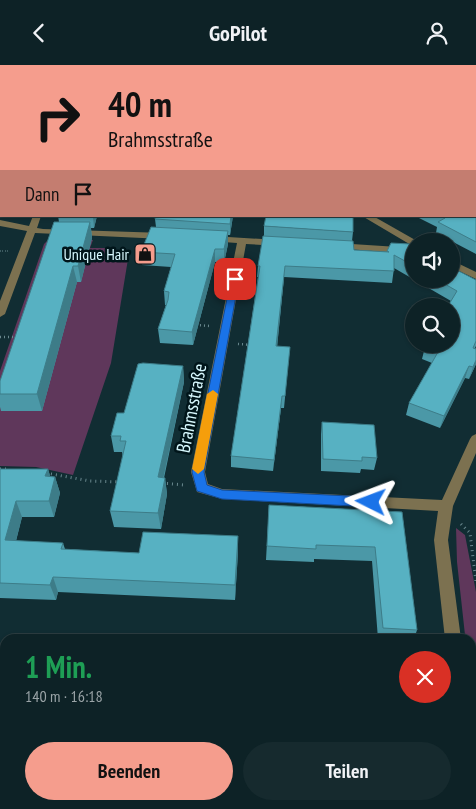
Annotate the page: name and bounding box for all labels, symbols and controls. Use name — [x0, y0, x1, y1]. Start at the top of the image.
icon: back — [25, 19, 53, 47]
text: GoPilot — [209, 19, 267, 47]
icon: person — [423, 19, 451, 47]
text: 40 m — [108, 81, 172, 127]
icon: right — [25, 85, 90, 150]
text: Brahmsstraße — [108, 125, 213, 153]
icon: arrive — [69, 180, 97, 208]
text: Dann — [25, 182, 59, 206]
map controls — [405, 233, 460, 353]
button: sound — [405, 233, 460, 288]
shop icon: Unique Hair — [133, 242, 157, 266]
place label: Unique Hair — [63, 244, 130, 264]
pin — [214, 258, 256, 300]
icon: arrive — [221, 265, 249, 293]
button: search — [405, 298, 460, 353]
street label: Brahmsstraße — [171, 361, 211, 455]
position arrow — [344, 475, 396, 527]
text: 1 Min. — [25, 647, 92, 686]
button: close — [399, 651, 451, 703]
text: 140 m · 16:18 — [25, 686, 103, 706]
button: Beenden — [25, 742, 233, 800]
button: Teilen — [243, 742, 451, 800]

